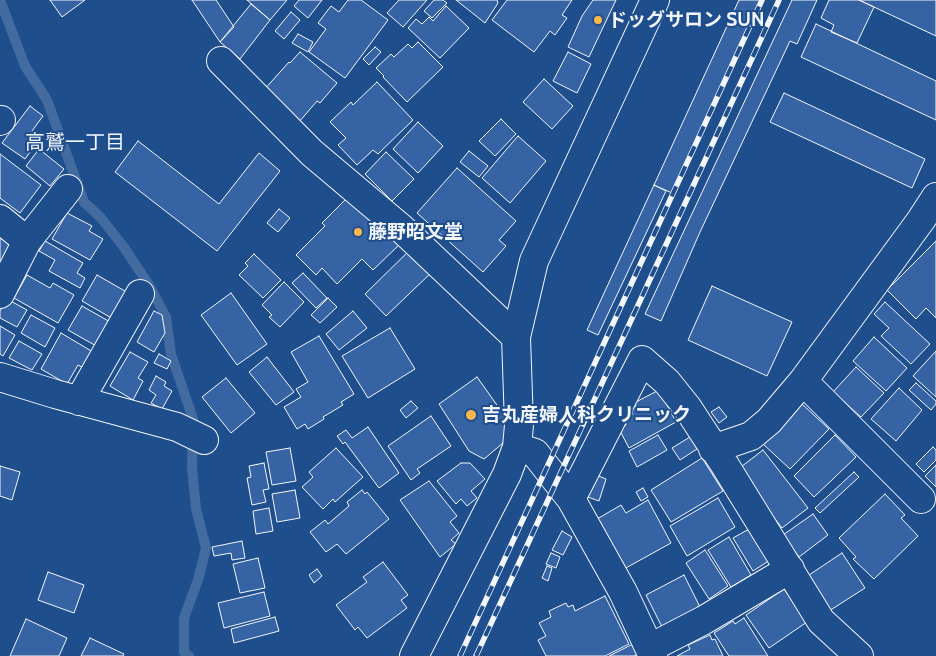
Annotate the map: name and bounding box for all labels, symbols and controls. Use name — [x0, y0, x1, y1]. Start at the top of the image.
place label: ドッグサロン SUN — [608, 9, 764, 31]
marker: ドッグサロン SUN — [592, 14, 604, 26]
district label: 高鷲一丁目 — [25, 131, 125, 155]
place label: 藤野昭文堂 — [368, 221, 463, 243]
marker: 藤野昭文堂 — [352, 226, 364, 238]
place label: 吉丸産婦人科クリニック — [482, 404, 691, 426]
marker: 吉丸産婦人科クリニック — [464, 408, 478, 422]

